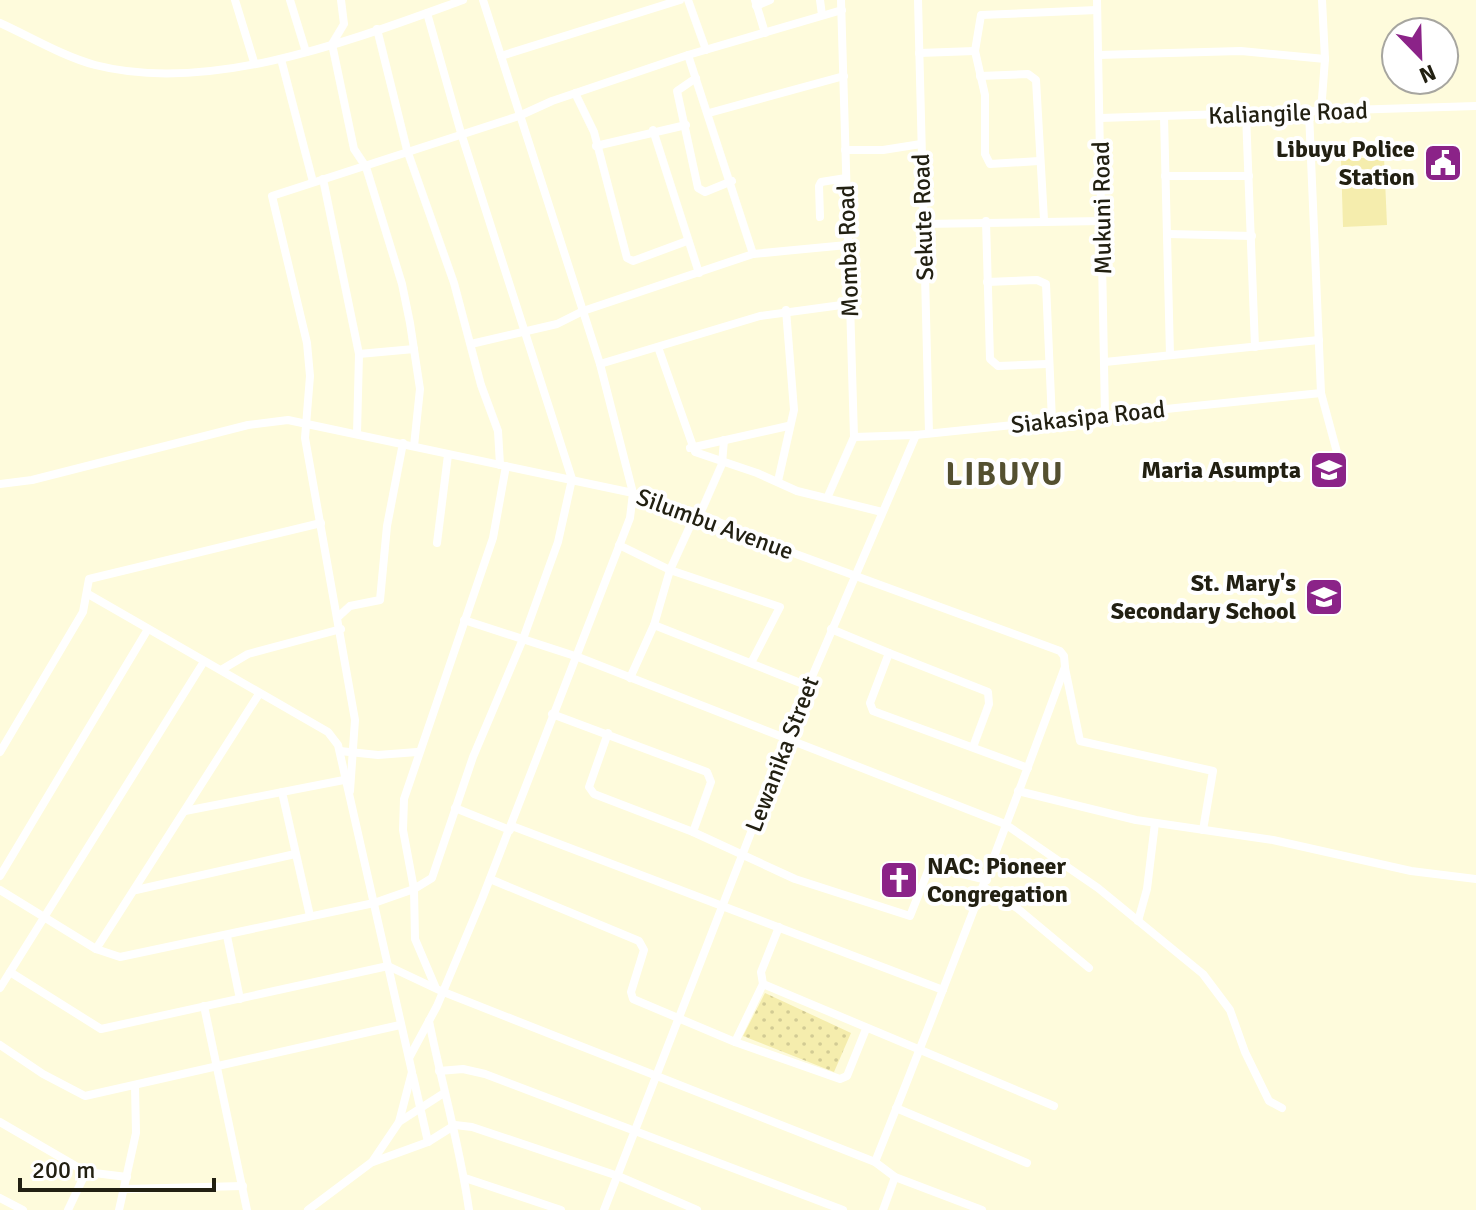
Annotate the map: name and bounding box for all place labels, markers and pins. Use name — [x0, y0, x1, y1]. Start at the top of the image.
place label: Libuyu Police Station — [1276, 134, 1415, 192]
public building icon: Libuyu Police Station — [1422, 142, 1464, 184]
school or university icon: Maria Asumpta — [1308, 449, 1350, 491]
place label: Maria Asumpta — [1141, 455, 1301, 485]
place label: St. Mary's Secondary School — [1111, 568, 1296, 626]
school or university icon: St. Mary's Secondary School — [1303, 576, 1345, 618]
place label: NAC: Pioneer Congregation — [927, 851, 1068, 909]
church icon: NAC: Pioneer Congregation — [878, 859, 920, 901]

